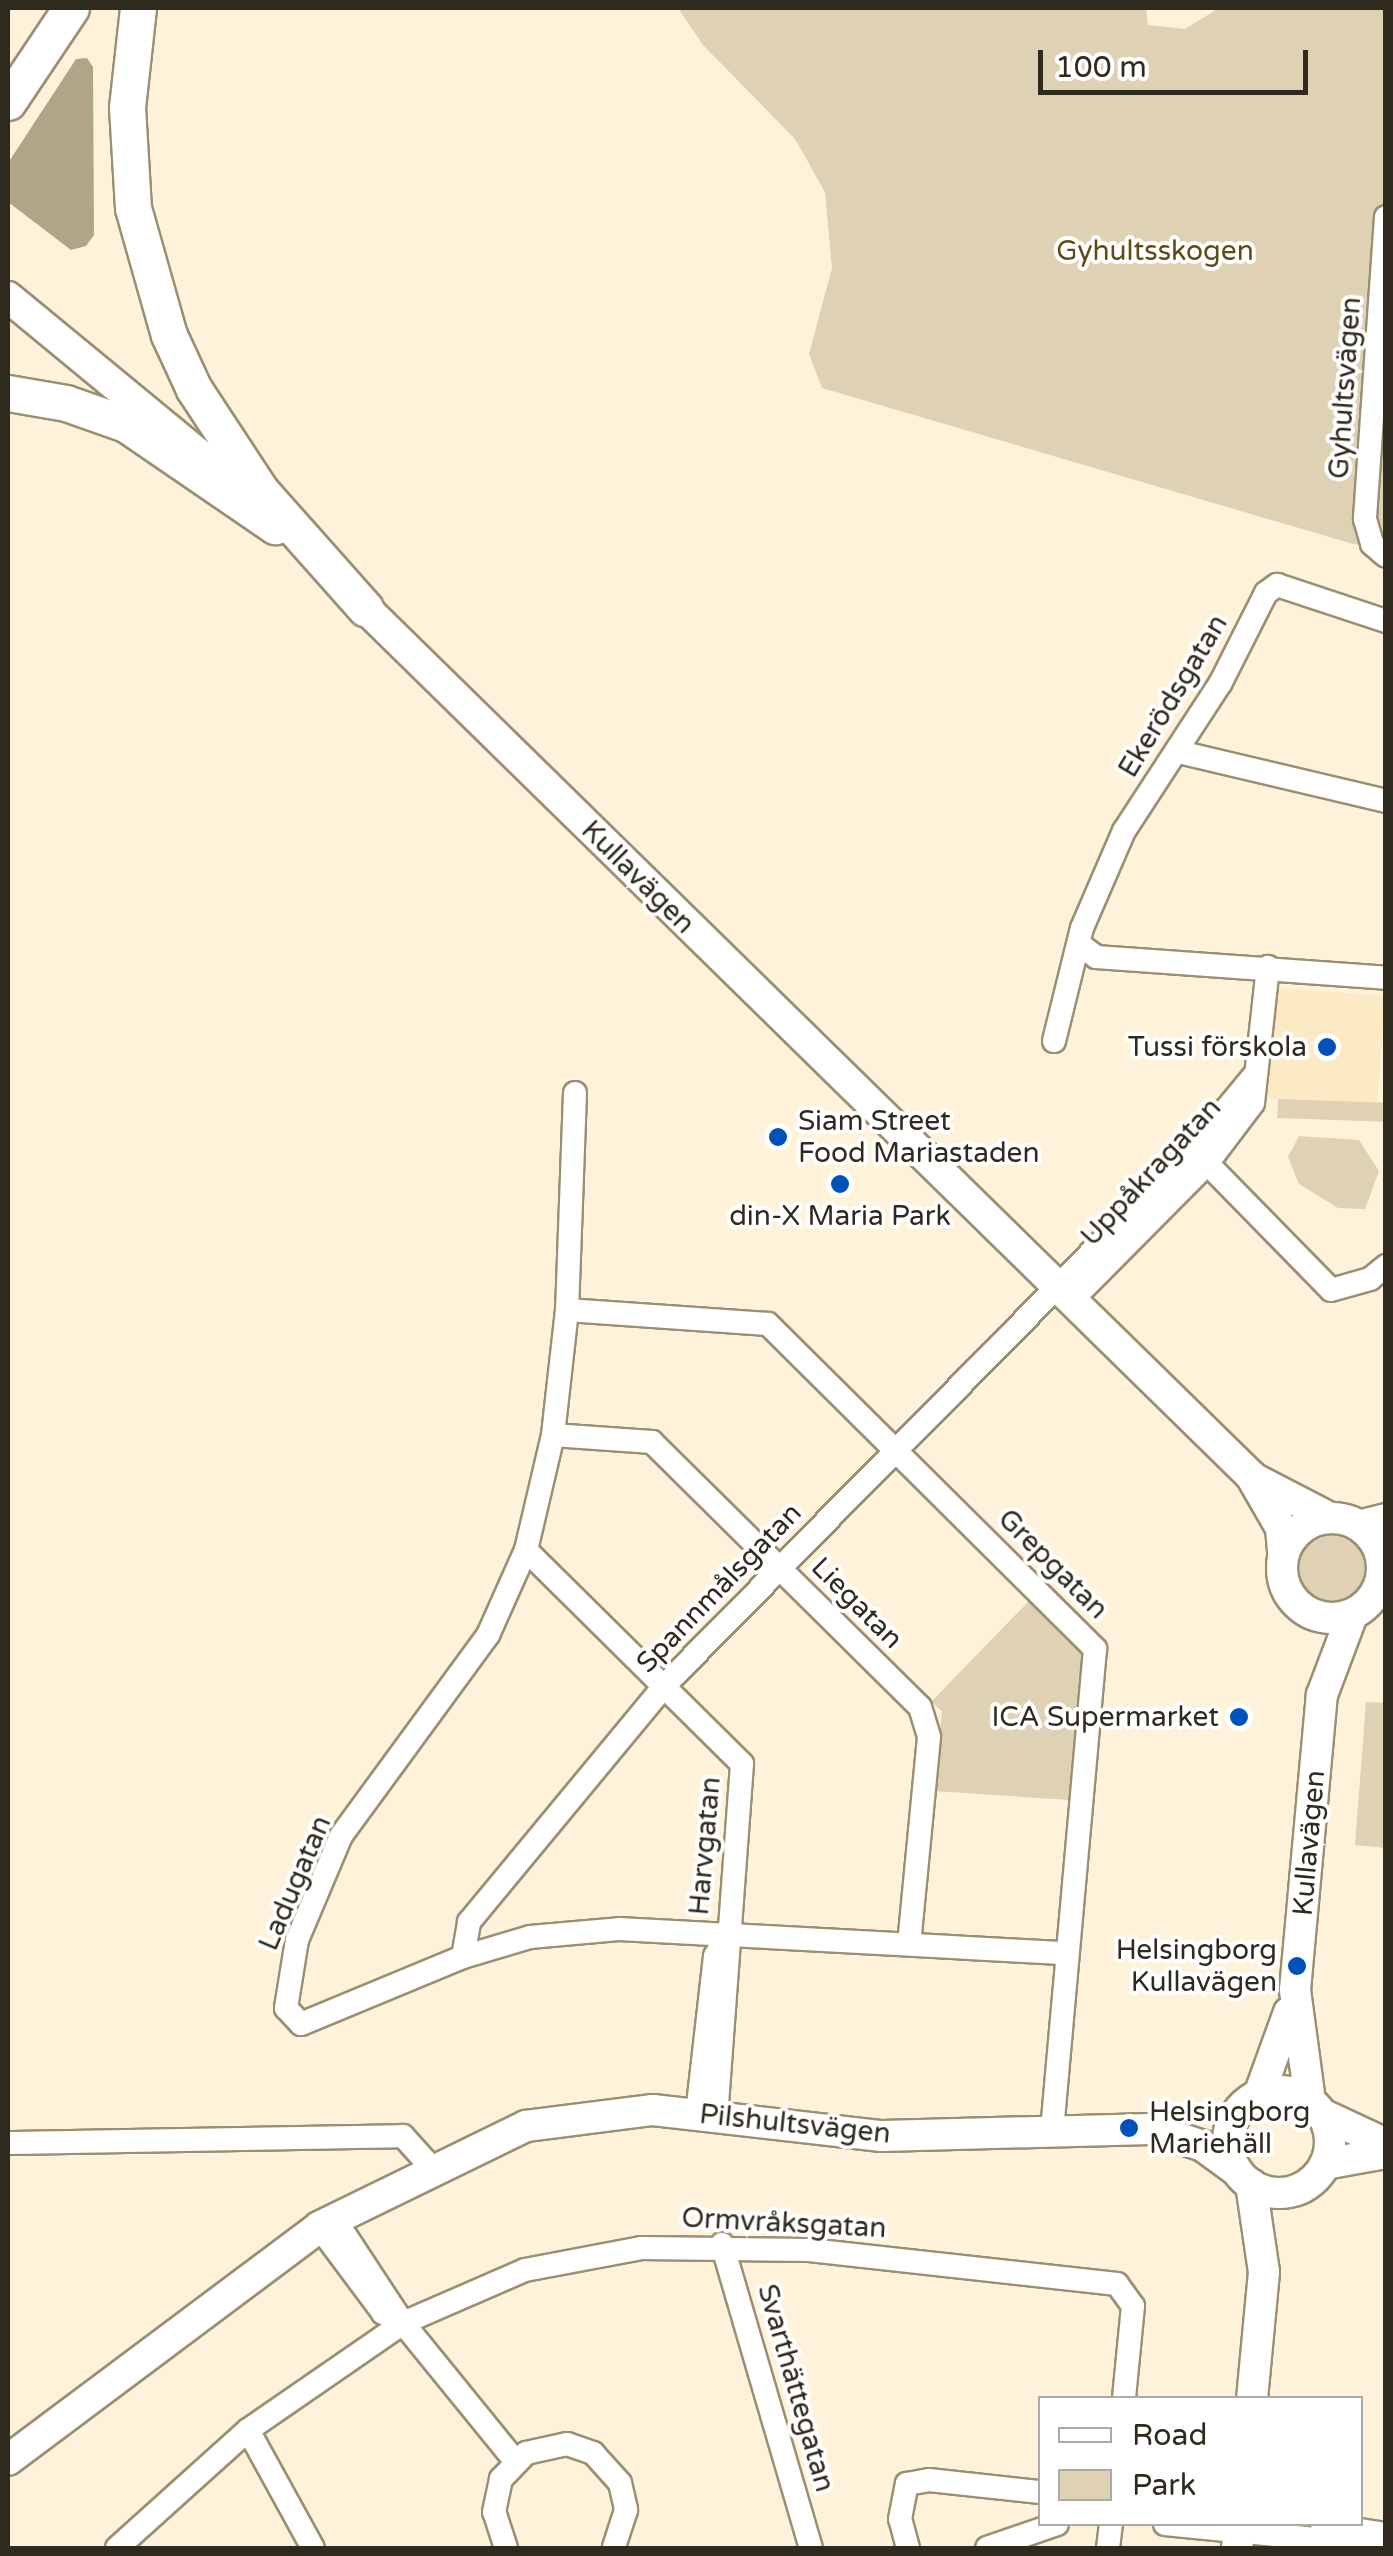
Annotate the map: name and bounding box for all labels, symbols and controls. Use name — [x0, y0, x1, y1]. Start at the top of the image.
scale bar — [1043, 30, 1313, 92]
text: 100 m — [1055, 49, 1147, 86]
park label: Gyhultsskogen — [1056, 234, 1254, 268]
street label: Gyhultsvägen — [1322, 296, 1368, 480]
street label: Ekerödsgatan — [1111, 609, 1235, 783]
street label: Kullavägen — [574, 813, 702, 941]
place label: Tussi förskola — [1128, 1030, 1307, 1064]
marker: Tussi förskola — [1316, 1036, 1338, 1058]
street label: Uppåkragatan — [1074, 1091, 1228, 1253]
place label: Siam Street Food Mariastaden — [798, 1104, 1039, 1170]
marker: Siam Street Food Mariastaden — [767, 1126, 789, 1148]
marker: din-X Maria Park — [829, 1173, 851, 1195]
place label: din-X Maria Park — [729, 1199, 951, 1233]
street label: Spannmålsgatan — [629, 1496, 809, 1680]
street label: Grepgatan — [991, 1502, 1115, 1626]
street label: Liegatan — [804, 1550, 910, 1656]
place label: ICA Supermarket — [991, 1700, 1219, 1734]
marker: ICA Supermarket — [1228, 1706, 1250, 1728]
street label: Kullavägen — [1286, 1769, 1332, 1917]
street label: Harvgatan — [682, 1775, 728, 1917]
street label: Ladugatan — [252, 1811, 338, 1955]
place label: Helsingborg Kullavägen — [1116, 1933, 1277, 1999]
marker: Helsingborg Kullavägen — [1286, 1955, 1308, 1977]
place label: Helsingborg Mariehäll — [1149, 2095, 1310, 2161]
street label: Pilshultsvägen — [698, 2097, 892, 2151]
marker: Helsingborg Mariehäll — [1118, 2117, 1140, 2139]
street label: Ormvråksgatan — [681, 2201, 887, 2245]
street label: Svarthättegatan — [750, 2280, 842, 2496]
legend — [1038, 2396, 1363, 2526]
text: Road — [1132, 2417, 1207, 2454]
text: Park — [1132, 2467, 1196, 2504]

